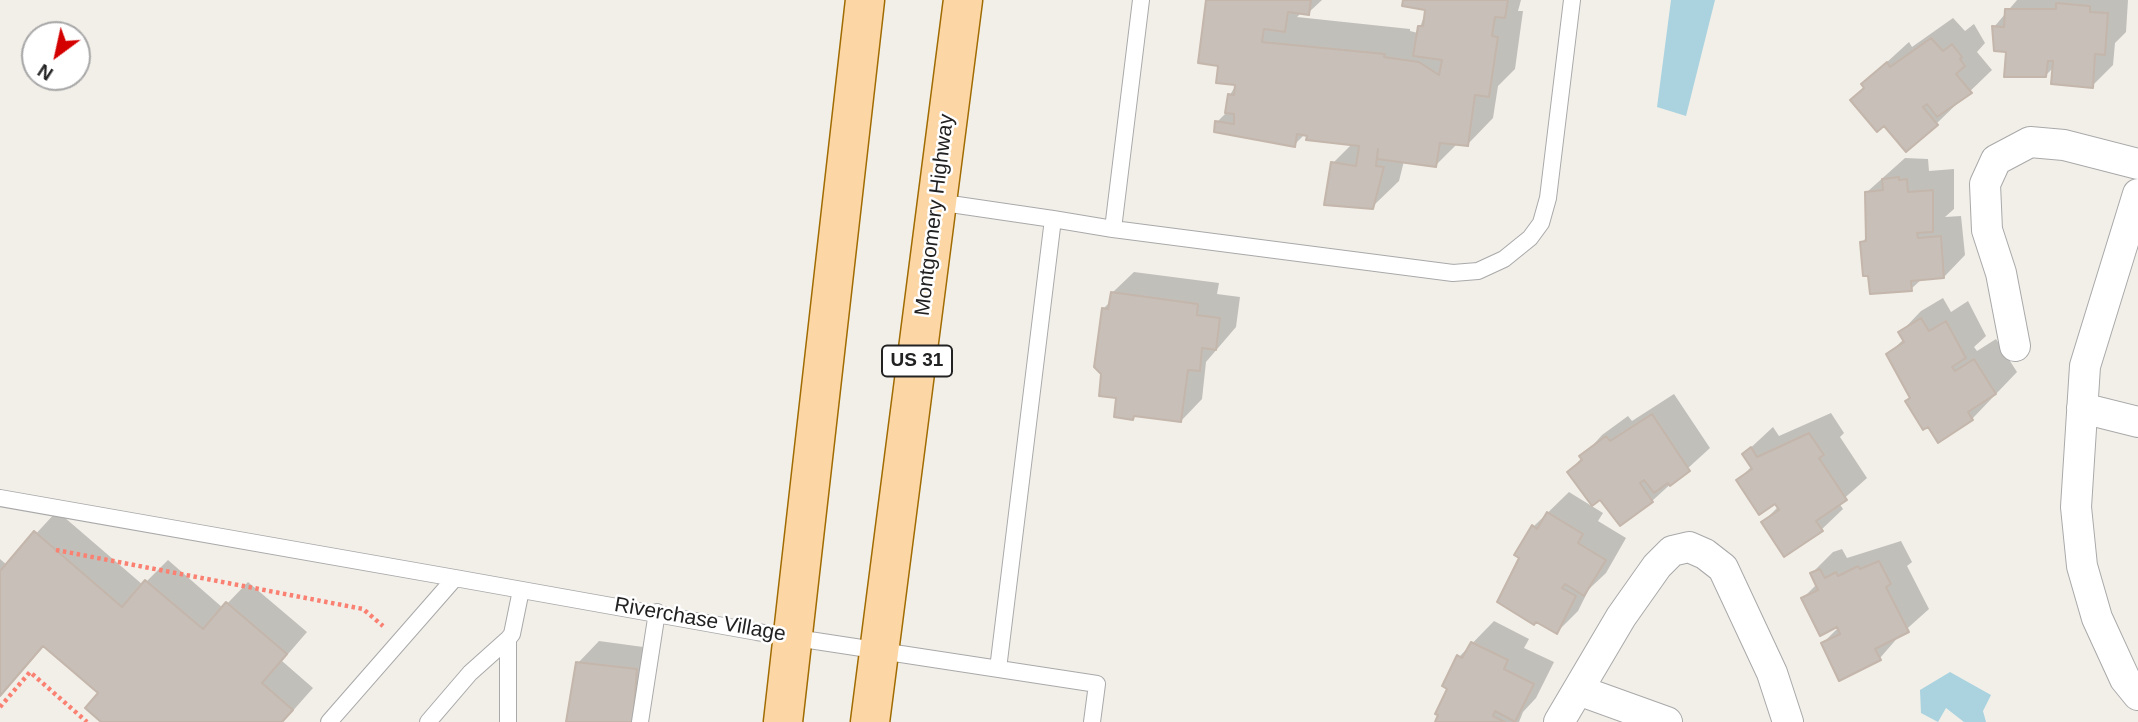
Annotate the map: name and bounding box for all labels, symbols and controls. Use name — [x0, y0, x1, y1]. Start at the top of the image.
north arrow — [21, 21, 91, 91]
text: N — [34, 60, 57, 85]
street label: Montgomery Highway — [910, 113, 960, 317]
road number: US 31 — [882, 346, 952, 376]
street label: Riverchase Village — [612, 593, 788, 647]

